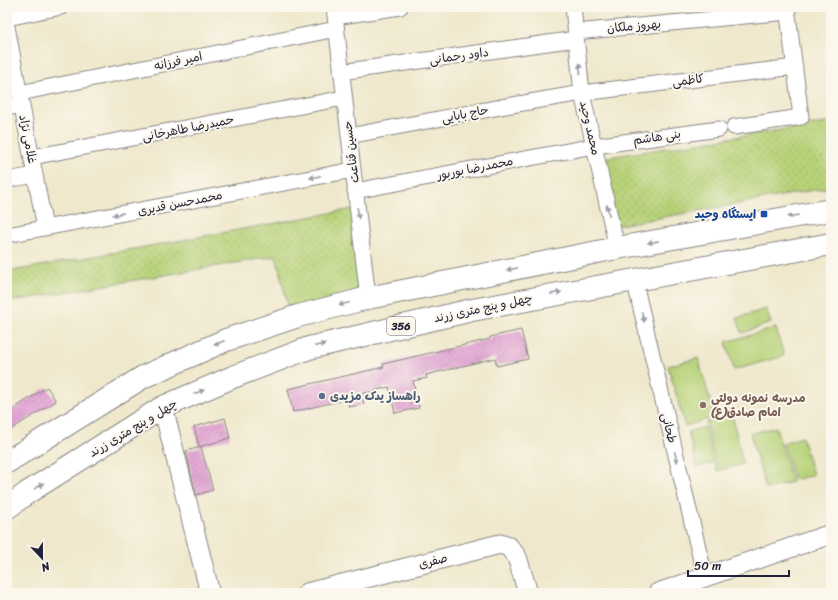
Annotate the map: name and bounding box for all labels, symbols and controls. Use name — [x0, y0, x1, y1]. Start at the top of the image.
street label: بهروز ملکان — [606, 13, 662, 39]
street label: داود رحمانی — [428, 41, 490, 71]
street label: امیر فرزانه — [152, 45, 204, 77]
one-way arrow — [576, 63, 583, 75]
street label: کاظمی — [671, 67, 705, 93]
street label: حاج بابایی — [440, 99, 490, 129]
street label: محمد وحید — [573, 99, 607, 157]
street label: حمیدرضا طاهرخانی — [140, 108, 236, 148]
street label: غلامی نژاد — [12, 113, 44, 165]
street label: حسین قناعت — [336, 120, 366, 184]
street label: بنی هاشم — [632, 123, 682, 151]
street label: محمدرضا بوربور — [434, 150, 515, 186]
one-way arrow — [308, 175, 321, 181]
street label: محمدحسن قدیری — [136, 184, 224, 222]
place label: ایستگاه وحید — [695, 203, 756, 225]
one-way arrow — [605, 204, 611, 217]
one-way arrow — [355, 207, 361, 219]
marker: ایستگاه وحید — [759, 209, 769, 219]
one-way arrow — [112, 211, 124, 217]
one-way arrow — [787, 214, 799, 220]
one-way arrow — [647, 239, 659, 245]
one-way arrow — [506, 267, 518, 273]
street label: چهل و پنج متری زرند — [432, 287, 534, 329]
one-way arrow — [550, 290, 562, 296]
one-way arrow — [337, 302, 350, 308]
one-way arrow — [640, 311, 646, 323]
road number: 356 — [387, 317, 415, 335]
one-way arrow — [213, 340, 225, 346]
one-way arrow — [314, 342, 326, 348]
place label: راهساز یدک مزیدی — [330, 385, 421, 407]
place label: مدرسه نمونه دولتی امام صادق(ع) — [711, 387, 806, 423]
one-way arrow — [193, 389, 204, 395]
marker: راهساز یدک مزیدی — [317, 391, 327, 401]
street label: چهل و پنج متری زرند — [84, 393, 182, 463]
marker: مدرسه نمونه دولتی امام صادق(ع) — [698, 400, 708, 410]
street label: طحانی — [655, 410, 683, 446]
one-way arrow — [674, 451, 680, 463]
one-way arrow — [33, 482, 45, 489]
north arrow — [22, 538, 62, 578]
street label: صفری — [416, 547, 450, 575]
scale bar — [688, 552, 789, 578]
text: 50 m — [694, 555, 721, 577]
text: N — [38, 556, 54, 577]

